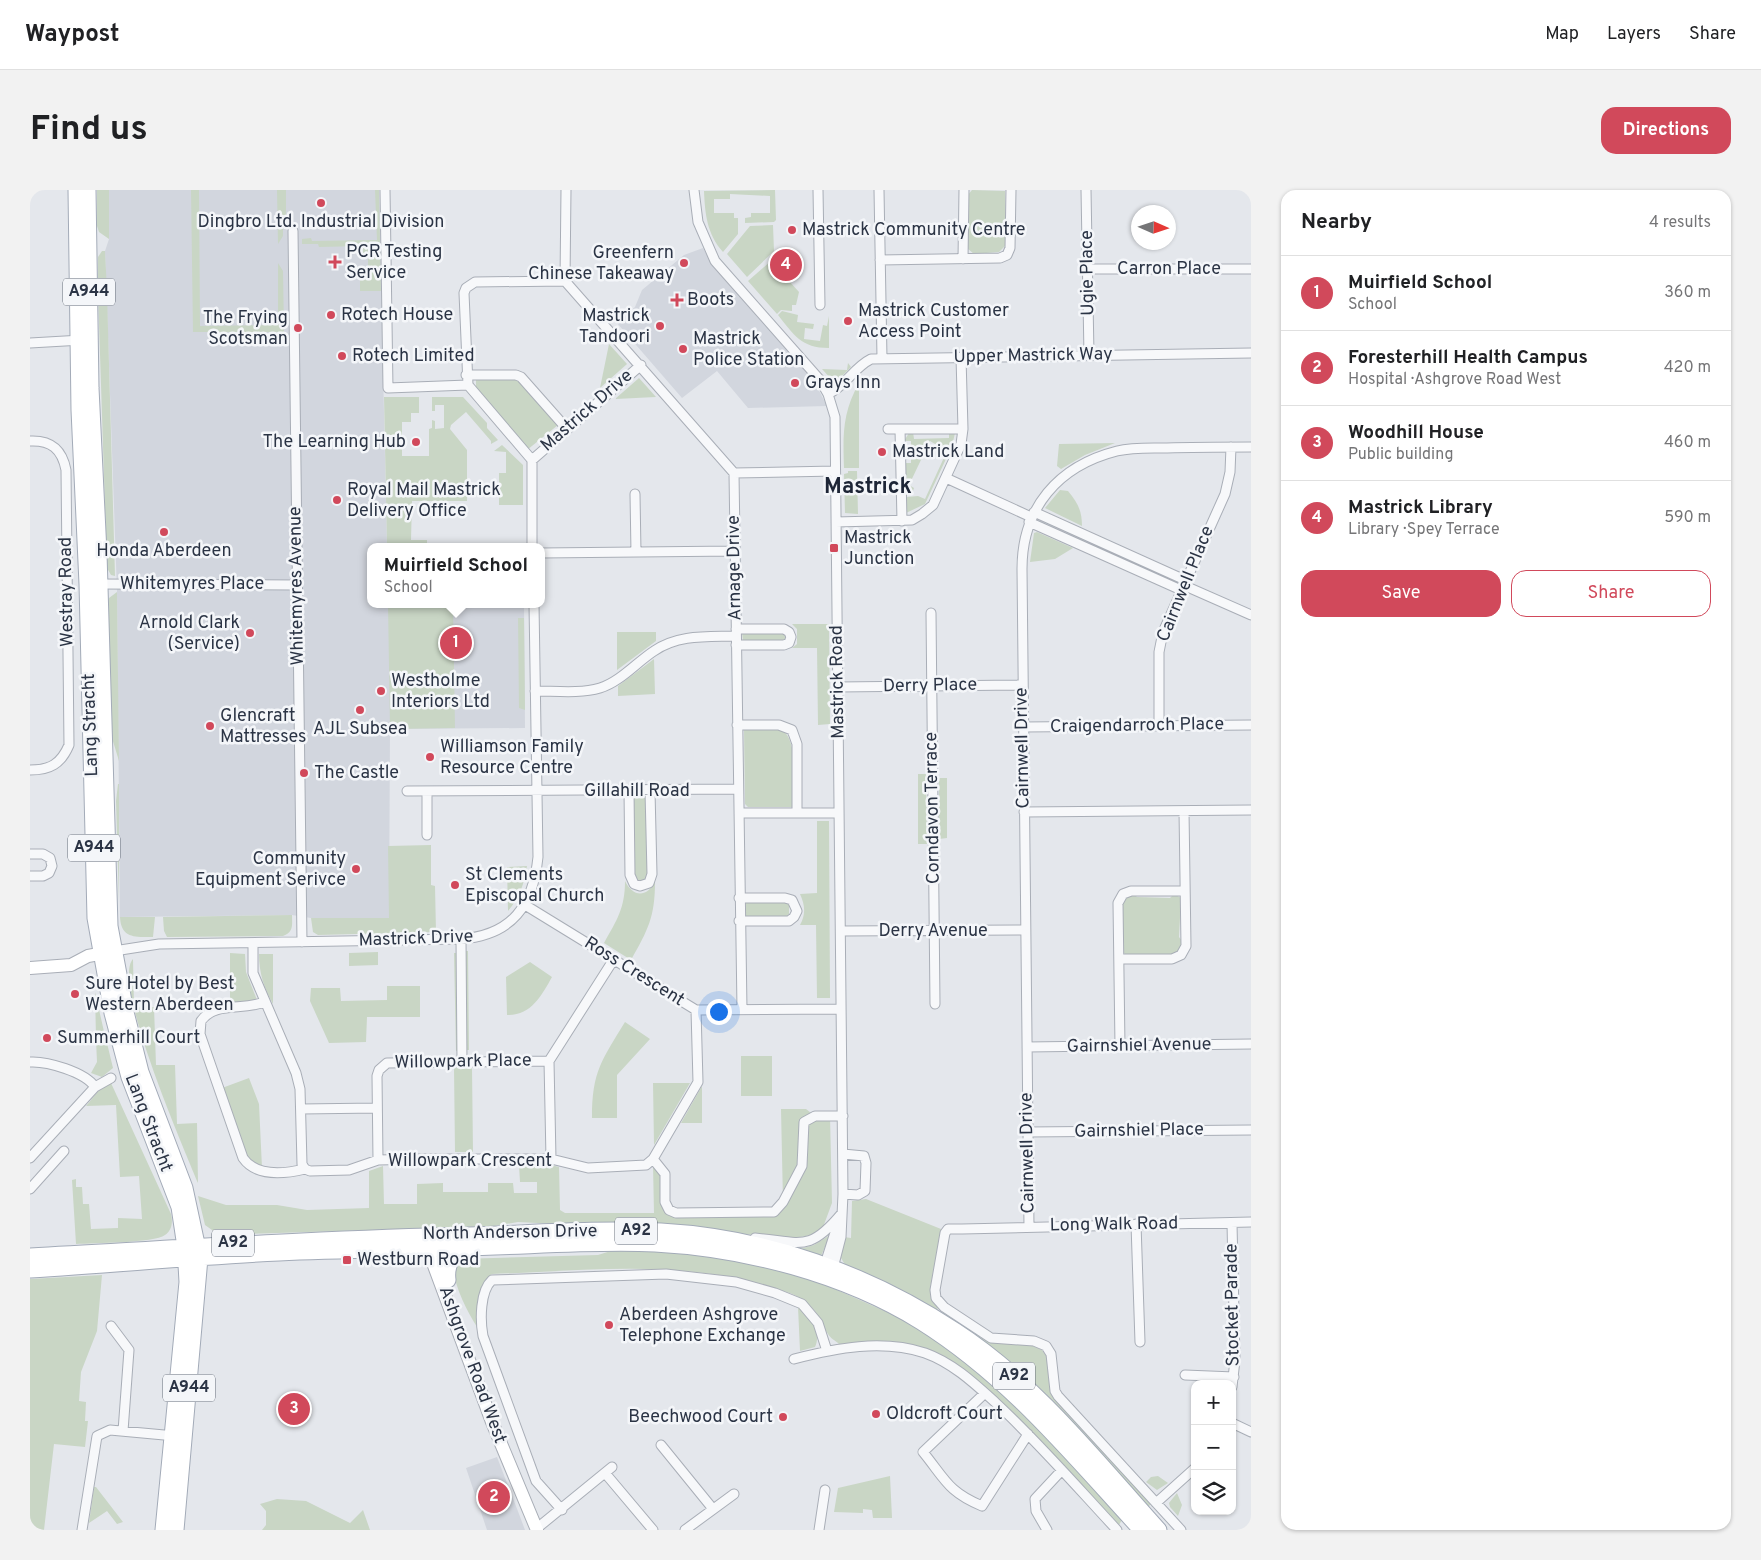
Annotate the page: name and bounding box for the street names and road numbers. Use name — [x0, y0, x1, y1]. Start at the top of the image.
street label: Ugie Place — [1076, 230, 1100, 316]
street label: Carron Place — [1117, 258, 1221, 281]
road number: A944 — [63, 278, 115, 305]
street label: Upper Mastrick Way — [953, 343, 1113, 369]
street label: Mastrick Drive — [536, 365, 638, 457]
street label: Whitemyres Avenue — [284, 506, 310, 666]
street label: Arnage Drive — [723, 515, 747, 621]
street label: Cairnwell Place — [1152, 523, 1220, 645]
street label: Westray Road — [55, 537, 79, 647]
street label: Whitemyres Place — [120, 573, 264, 596]
street label: Mastrick Road — [826, 625, 850, 739]
street label: Lang Stracht — [78, 673, 104, 777]
street label: Derry Place — [883, 674, 977, 698]
street label: Cairnwell Drive — [1010, 687, 1036, 809]
street label: Craigendarroch Place — [1050, 713, 1224, 739]
street label: Corndavon Terrace — [920, 732, 946, 884]
street label: Gillahill Road — [584, 780, 690, 803]
road number: A944 — [68, 834, 120, 861]
street label: Derry Avenue — [878, 920, 988, 943]
street label: Mastrick Drive — [358, 926, 474, 952]
street label: Ross Crescent — [580, 932, 688, 1012]
street label: Gairnshiel Avenue — [1066, 1033, 1212, 1059]
street label: Willowpark Place — [394, 1049, 532, 1075]
street label: Lang Stracht — [119, 1071, 177, 1175]
street label: Cairnwell Drive — [1015, 1092, 1041, 1214]
street label: Gairnshiel Place — [1074, 1118, 1204, 1144]
street label: Willowpark Crescent — [388, 1150, 552, 1173]
street label: Long Walk Road — [1049, 1212, 1179, 1238]
road number: A92 — [615, 1218, 657, 1244]
street label: North Anderson Drive — [422, 1220, 598, 1246]
road number: A92 — [212, 1230, 254, 1256]
street label: Stocket Parade — [1220, 1243, 1246, 1367]
street label: Ashgrove Road West — [433, 1283, 511, 1447]
road number: A92 — [993, 1362, 1035, 1390]
road number: A944 — [163, 1374, 215, 1402]

